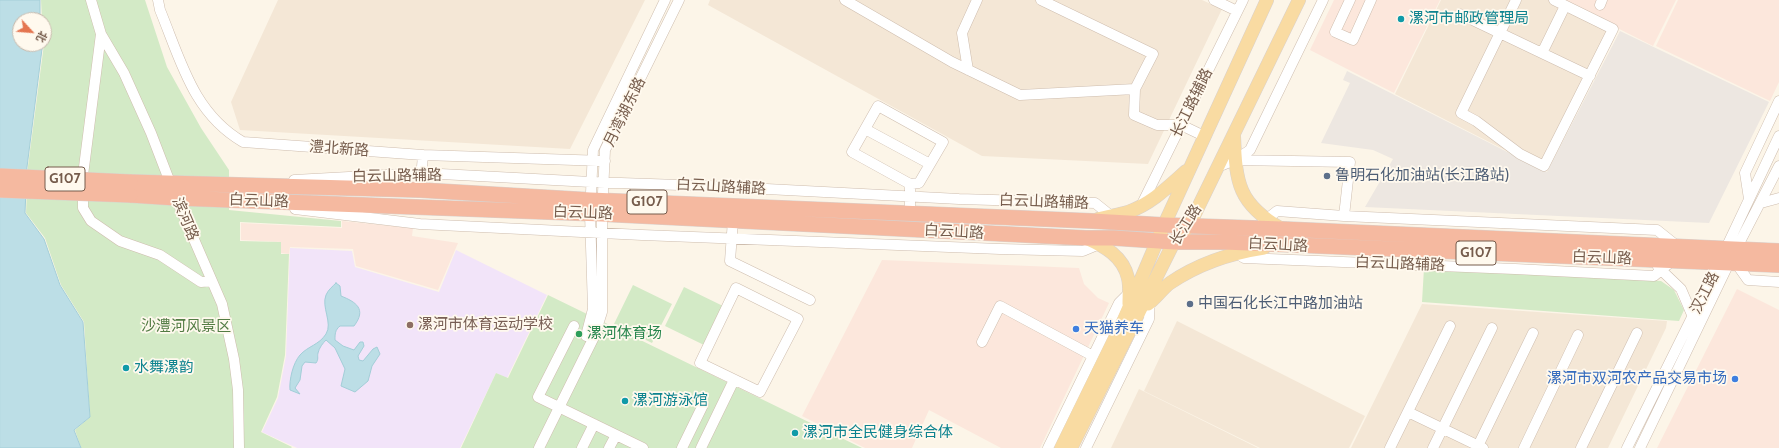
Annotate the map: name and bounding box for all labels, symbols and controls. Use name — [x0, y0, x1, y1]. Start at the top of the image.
place label: 漯河市邮政管理局 — [1409, 10, 1529, 28]
north arrow — [12, 12, 52, 52]
marker: 漯河市邮政管理局 — [1396, 14, 1406, 24]
text: 北 — [33, 29, 51, 45]
street label: 长江路辅路 — [1167, 65, 1217, 141]
street label: 月湾湖东路 — [600, 74, 650, 150]
street label: 澧北新路 — [308, 138, 370, 160]
street label: 白云山路辅路 — [352, 166, 442, 186]
road number: G107 — [45, 167, 85, 191]
place label: 鲁明石化加油站(长江路站) — [1335, 167, 1509, 185]
marker: 鲁明石化加油站(长江路站) — [1322, 171, 1332, 181]
street label: 白云山路辅路 — [676, 176, 766, 198]
road number: G107 — [627, 190, 667, 214]
street label: 白云山路 — [229, 191, 289, 211]
street label: 白云山路辅路 — [999, 191, 1089, 213]
street label: 滨河路 — [168, 195, 202, 243]
street label: 长江路 — [1166, 201, 1206, 249]
street label: 白云山路 — [553, 203, 613, 223]
street label: 白云山路 — [924, 221, 984, 243]
street label: 白云山路 — [1248, 234, 1308, 256]
road number: G107 — [1456, 241, 1496, 265]
street label: 白云山路 — [1572, 248, 1632, 268]
street label: 白云山路辅路 — [1355, 253, 1445, 275]
street label: 汉江路 — [1687, 269, 1723, 317]
place label: 中国石化长江中路加油站 — [1198, 295, 1363, 313]
marker: 中国石化长江中路加油站 — [1185, 299, 1195, 309]
place label: 漯河市体育运动学校 — [418, 316, 553, 334]
park label: 沙澧河风景区 — [141, 318, 231, 336]
marker: 漯河市体育运动学校 — [405, 320, 415, 330]
place label: 天猫养车 — [1084, 320, 1144, 338]
marker: 天猫养车 — [1071, 324, 1081, 334]
place label: 漯河体育场 — [587, 325, 662, 343]
marker: 漯河体育场 — [574, 329, 584, 339]
place label: 水舞漯韵 — [134, 359, 194, 377]
marker: 水舞漯韵 — [121, 363, 131, 373]
place label: 漯河市双河农产品交易市场 — [1547, 370, 1727, 388]
marker: 漯河市双河农产品交易市场 — [1730, 374, 1740, 384]
place label: 漯河游泳馆 — [633, 392, 708, 410]
marker: 漯河游泳馆 — [620, 396, 630, 406]
place label: 漯河市全民健身综合体 — [803, 424, 953, 442]
marker: 漯河市全民健身综合体 — [790, 428, 800, 438]

